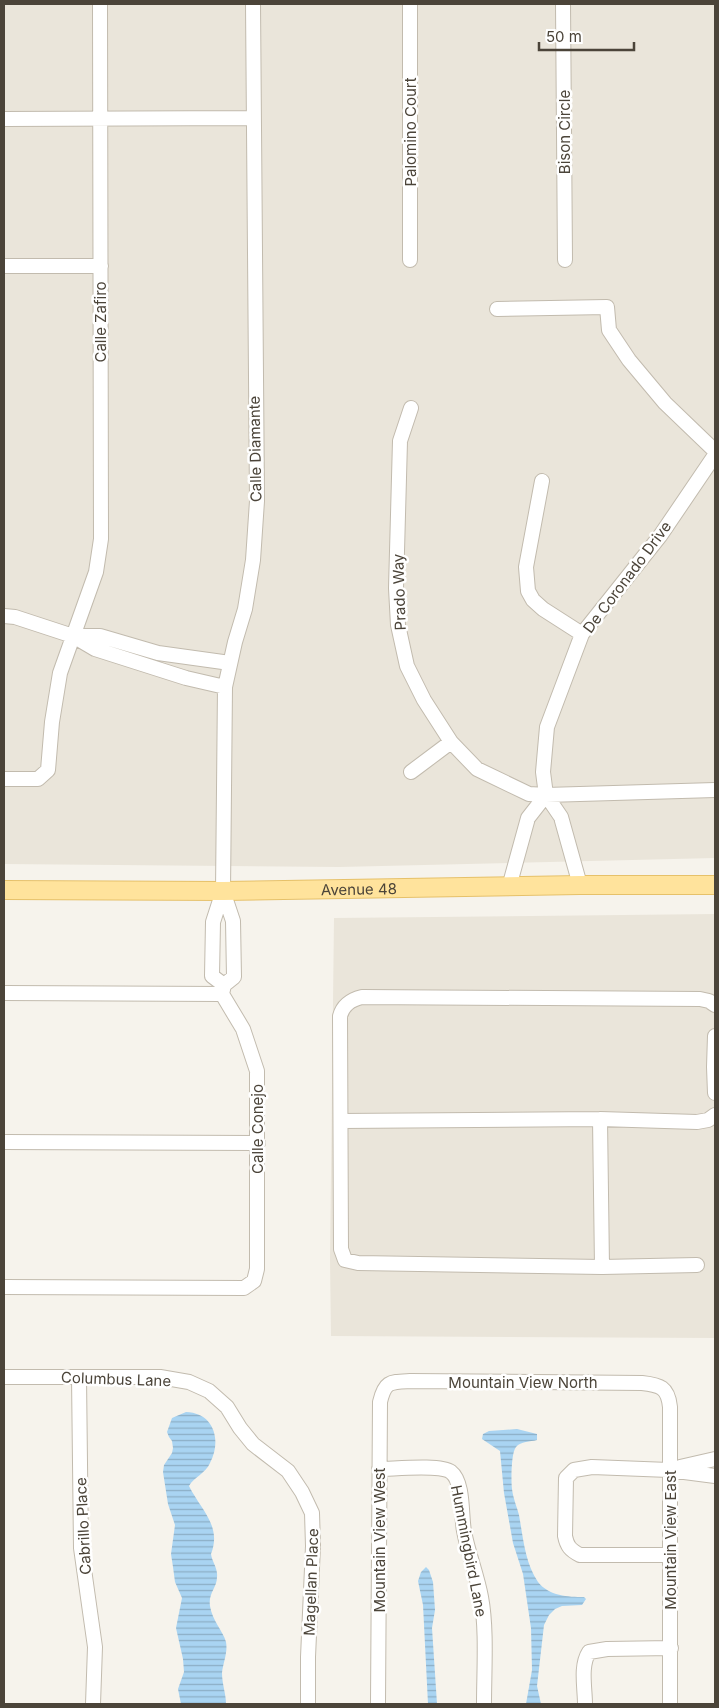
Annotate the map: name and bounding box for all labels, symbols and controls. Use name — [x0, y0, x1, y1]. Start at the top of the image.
scale bar — [539, 20, 634, 52]
text: 50 m — [546, 27, 582, 46]
street label: Palomino Court — [401, 77, 420, 187]
street label: Bison Circle — [555, 90, 574, 174]
street label: Calle Zafiro — [91, 281, 110, 363]
street label: Calle Diamante — [245, 396, 265, 502]
street label: De Coronado Drive — [579, 517, 675, 637]
street label: Prado Way — [388, 553, 410, 631]
street label: Avenue 48 — [321, 879, 397, 899]
street label: Calle Conejo — [248, 1084, 267, 1174]
street label: Columbus Lane — [61, 1368, 171, 1390]
street label: Mountain View North — [448, 1373, 598, 1392]
street label: Mountain View West — [370, 1467, 389, 1612]
street label: Mountain View East — [661, 1470, 680, 1610]
street label: Cabrillo Place — [71, 1477, 95, 1575]
street label: Hummingbird Lane — [447, 1483, 491, 1619]
street label: Magellan Place — [300, 1528, 322, 1636]

